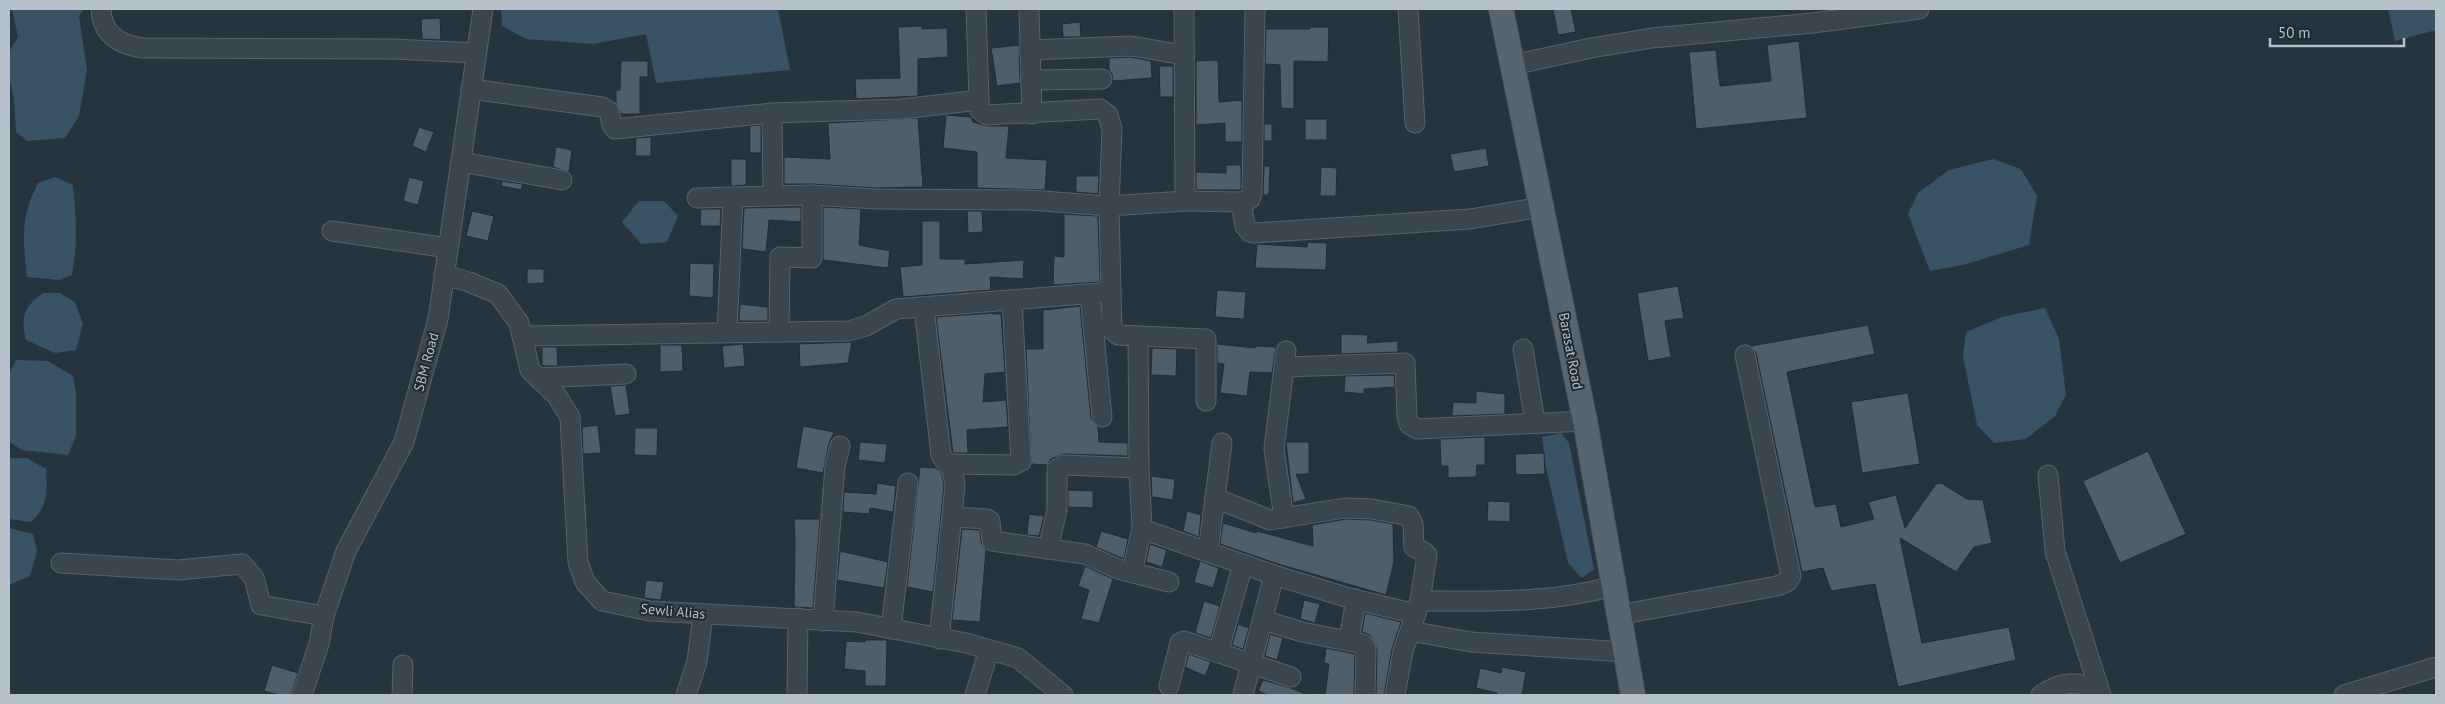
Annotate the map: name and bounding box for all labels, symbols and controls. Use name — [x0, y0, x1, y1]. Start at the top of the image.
scale bar — [2270, 15, 2404, 47]
text: 50 m — [2278, 23, 2311, 42]
street label: Barasat Road — [1555, 311, 1587, 391]
street label: SBM Road — [410, 331, 442, 393]
street label: Sewli Alias — [640, 599, 706, 623]

